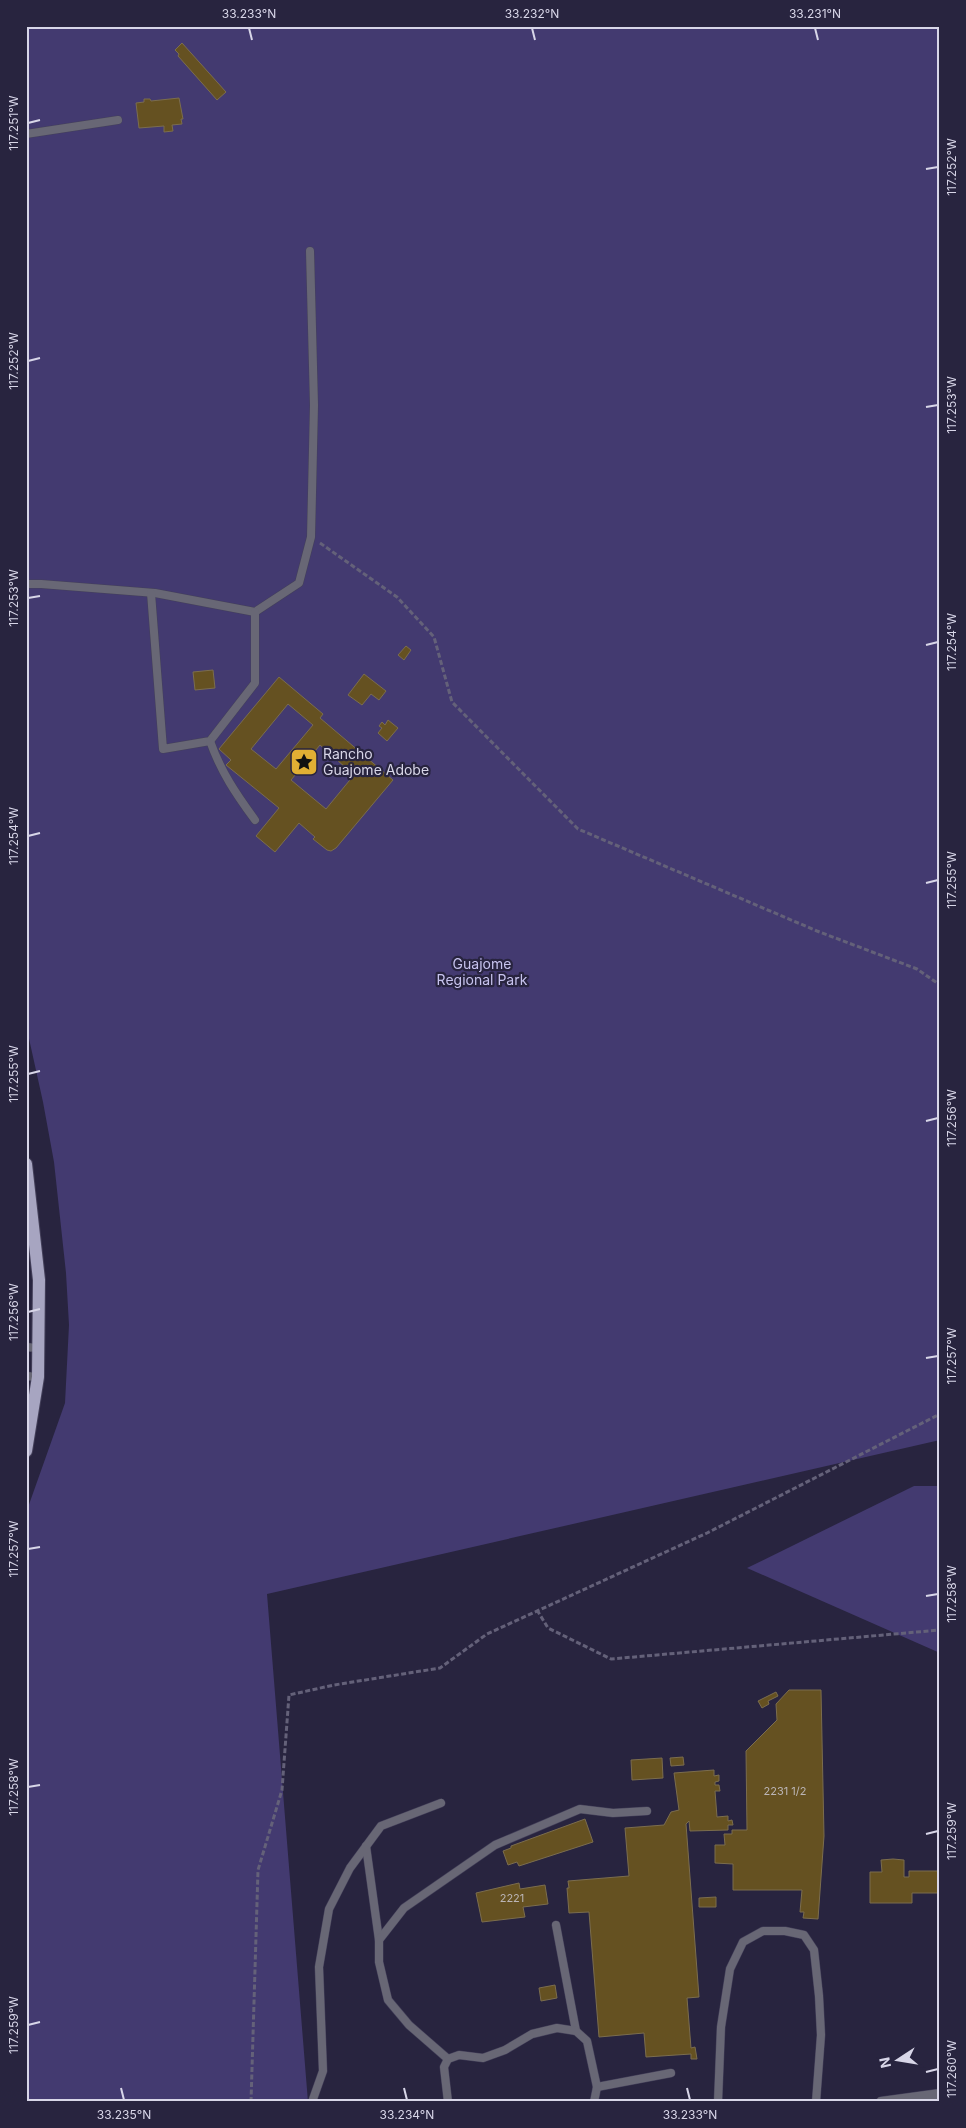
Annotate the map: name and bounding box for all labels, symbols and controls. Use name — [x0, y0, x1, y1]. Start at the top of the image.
text: 33.233°N — [222, 6, 276, 21]
text: 33.232°N — [505, 6, 559, 21]
text: 33.231°N — [789, 6, 841, 21]
text: 117.251°W — [6, 95, 21, 151]
text: 117.252°W — [944, 138, 959, 196]
text: 117.252°W — [6, 332, 21, 390]
text: 117.253°W — [944, 376, 959, 434]
text: 117.253°W — [6, 569, 21, 627]
text: 117.254°W — [944, 613, 959, 671]
place label: Rancho Guajome Adobe — [323, 745, 429, 778]
place icon: Rancho Guajome Adobe — [289, 747, 319, 777]
text: 117.254°W — [6, 807, 21, 865]
text: 117.255°W — [944, 851, 959, 909]
park label: Guajome Regional Park — [437, 955, 528, 988]
text: 117.255°W — [6, 1045, 21, 1103]
text: 117.256°W — [944, 1089, 959, 1147]
text: 117.256°W — [6, 1283, 21, 1341]
text: 117.257°W — [944, 1327, 959, 1385]
text: 117.257°W — [6, 1520, 21, 1578]
text: 117.258°W — [944, 1565, 959, 1623]
text: 117.258°W — [6, 1758, 21, 1816]
house number: 2231 1/2 — [764, 1784, 806, 1798]
text: 117.259°W — [944, 1802, 959, 1860]
house number: 2221 — [500, 1891, 524, 1905]
text: 117.259°W — [6, 1996, 21, 2054]
north arrow — [874, 2036, 924, 2086]
text: 117.260°W — [944, 2040, 959, 2098]
text: N — [875, 2056, 894, 2070]
text: 33.235°N — [97, 2107, 151, 2122]
text: 33.234°N — [380, 2107, 434, 2122]
text: 33.233°N — [663, 2107, 717, 2122]

